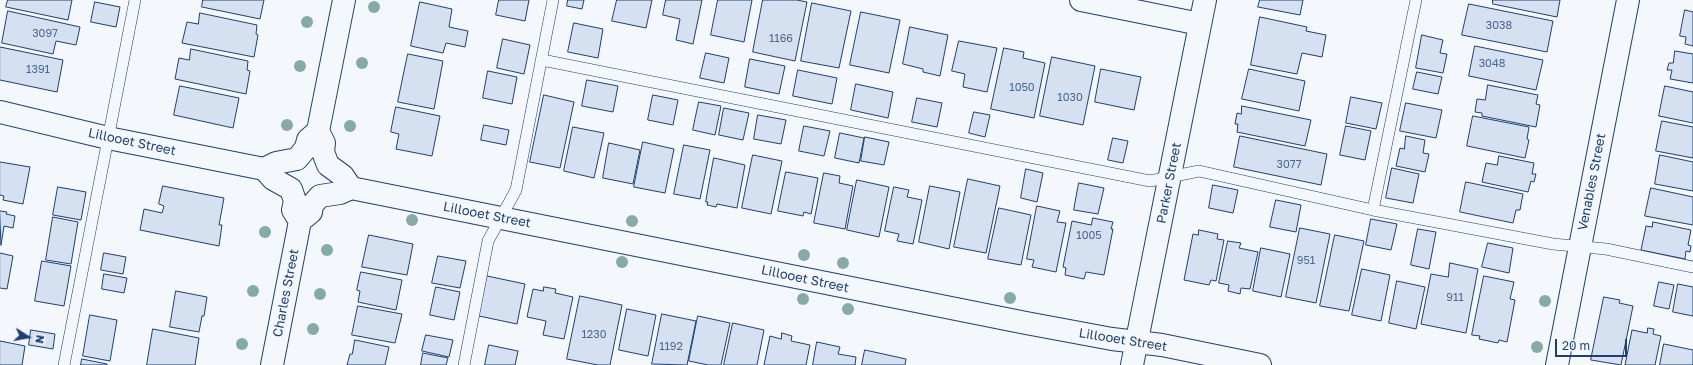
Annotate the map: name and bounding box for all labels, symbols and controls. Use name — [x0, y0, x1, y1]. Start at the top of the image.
house number: 3038 — [1486, 19, 1512, 33]
house number: 3097 — [32, 27, 58, 41]
house number: 1166 — [769, 32, 793, 46]
house number: 3048 — [1479, 57, 1505, 71]
house number: 1391 — [26, 63, 50, 77]
house number: 1050 — [1009, 81, 1035, 95]
house number: 1030 — [1057, 91, 1083, 105]
street label: Lillooet Street — [87, 125, 177, 159]
street label: Venables Street — [1575, 132, 1609, 232]
street label: Parker Street — [1153, 141, 1185, 225]
house number: 3077 — [1277, 158, 1301, 172]
street label: Lillooet Street — [442, 199, 532, 231]
house number: 1005 — [1076, 229, 1102, 243]
street label: Charles Street — [270, 248, 302, 338]
house number: 951 — [1297, 254, 1315, 268]
street label: Lillooet Street — [760, 262, 850, 296]
house number: 911 — [1446, 291, 1464, 305]
north arrow — [8, 317, 48, 357]
street label: Lillooet Street — [1078, 325, 1168, 355]
house number: 1230 — [582, 328, 606, 342]
scale bar — [1557, 331, 1629, 357]
text: N — [33, 334, 47, 345]
text: 20 m — [1562, 338, 1590, 353]
house number: 1192 — [659, 340, 683, 354]

